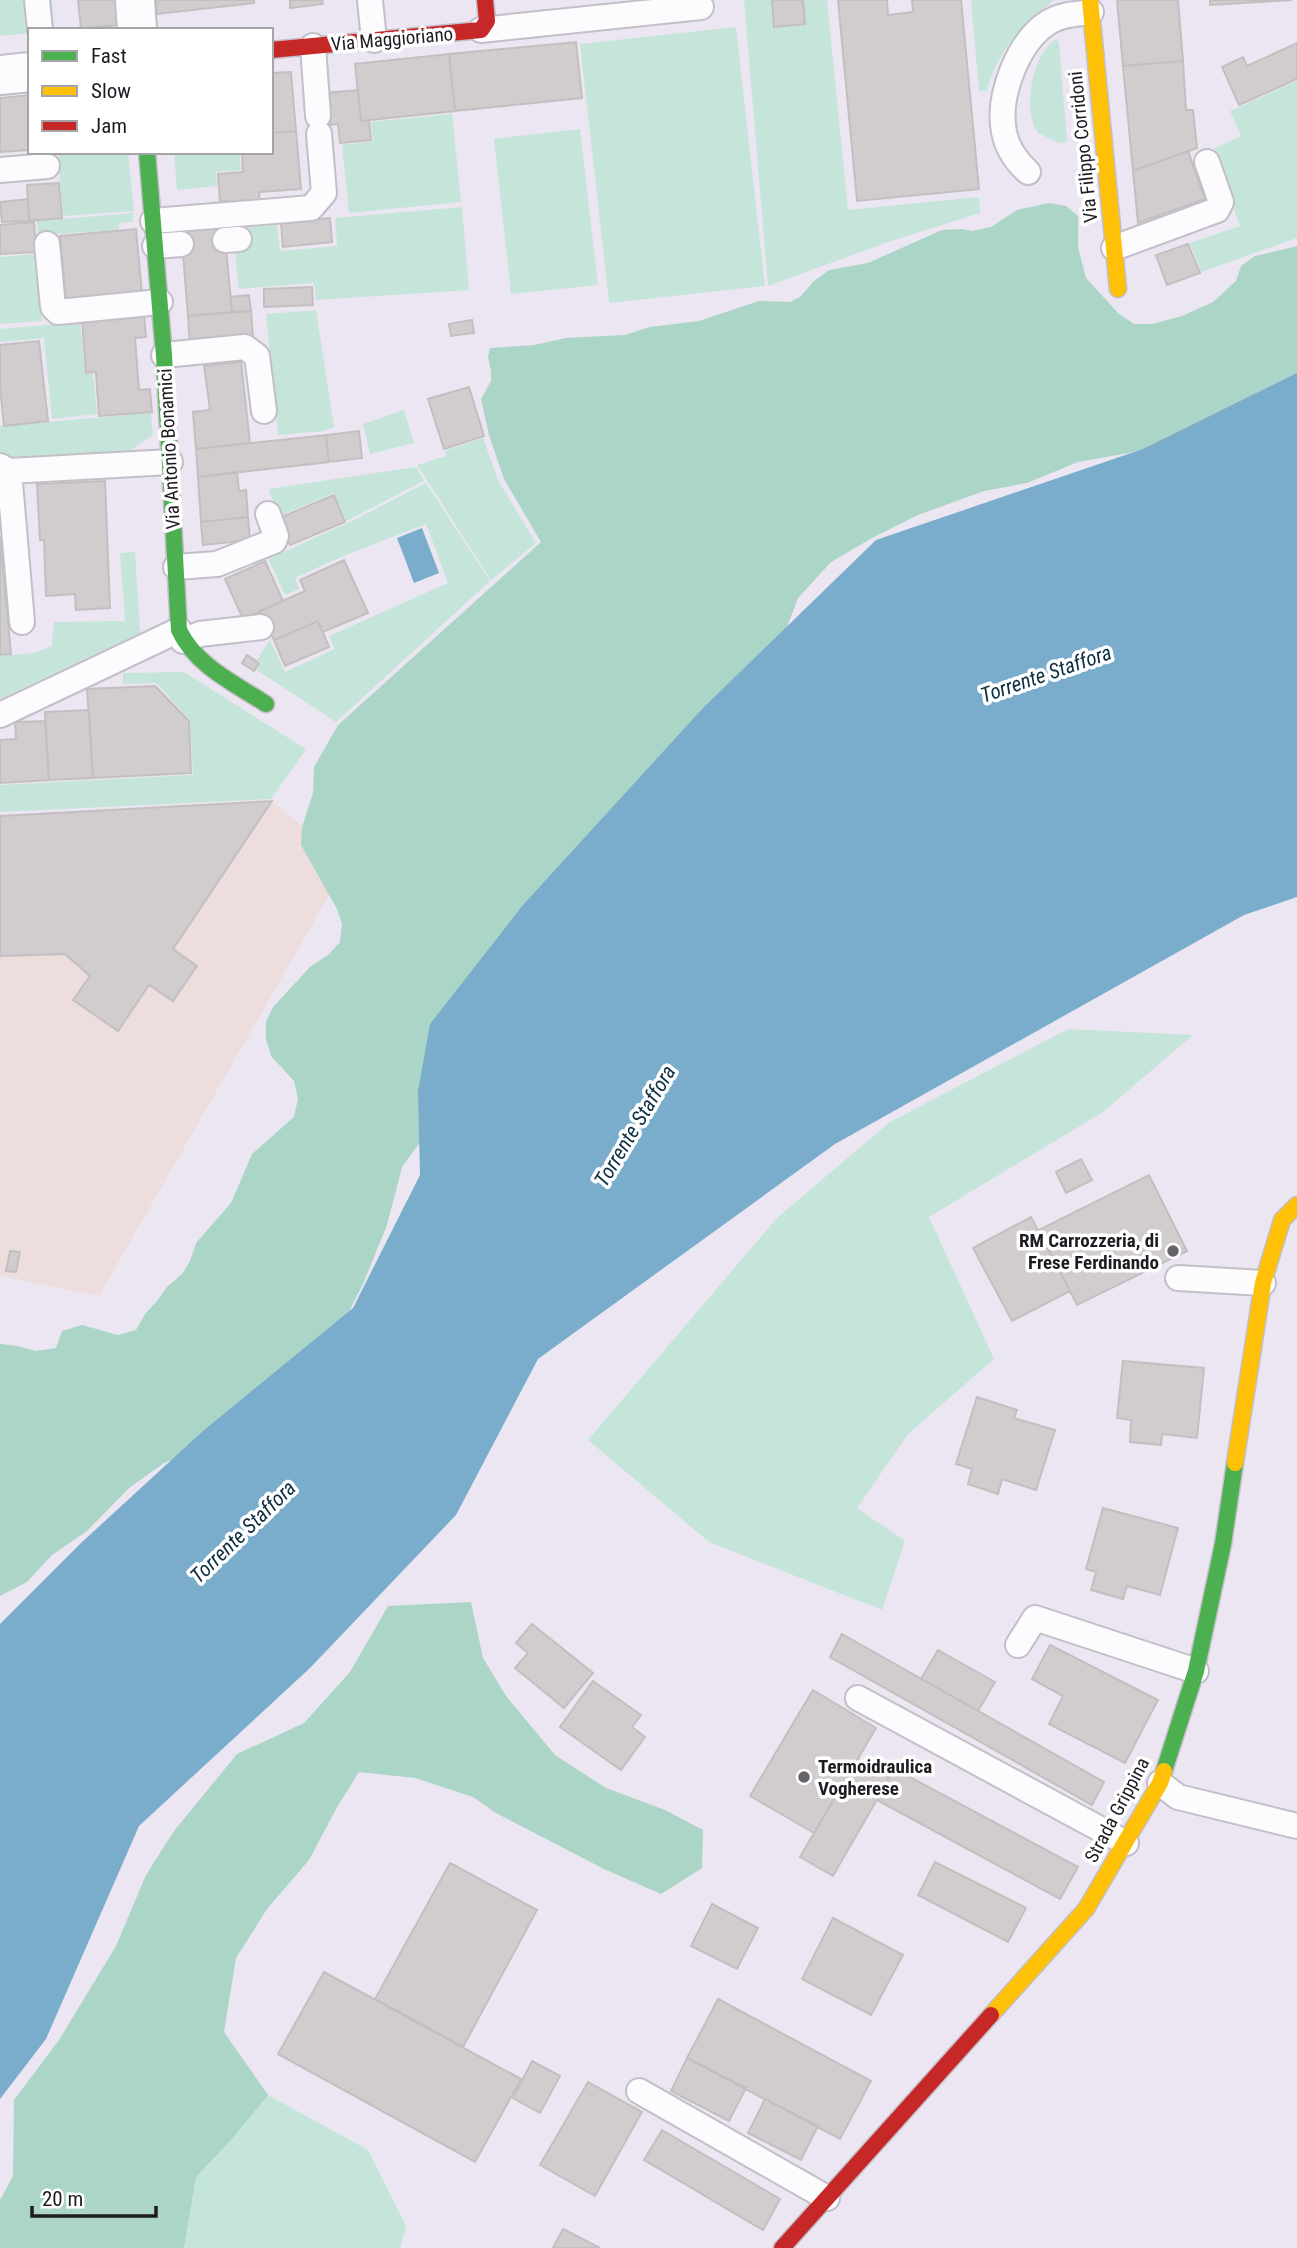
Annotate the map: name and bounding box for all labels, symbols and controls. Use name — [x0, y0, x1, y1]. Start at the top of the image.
street label: Via Maggioriano — [330, 22, 454, 56]
legend — [28, 28, 273, 154]
text: Fast — [91, 44, 127, 68]
street label: Via Filippo Corridoni — [1064, 70, 1102, 224]
text: Slow — [91, 79, 131, 103]
text: Jam — [91, 114, 127, 138]
street label: Via Antonio Bonamici — [153, 368, 185, 530]
water label: Torrente Staffora — [977, 640, 1115, 708]
water label: Torrente Staffora — [589, 1061, 681, 1191]
place label: RM Carrozzeria, di Frese Ferdinando — [1019, 1229, 1159, 1274]
marker: RM Carrozzeria, di Frese Ferdinando — [1165, 1243, 1181, 1259]
water label: Torrente Staffora — [185, 1476, 301, 1588]
street label: Strada Grippina — [1080, 1754, 1154, 1866]
place label: Termoidraulica Vogherese — [818, 1755, 932, 1800]
marker: Termoidraulica Vogherese — [796, 1769, 812, 1785]
scale bar — [32, 2174, 156, 2218]
text: 20 m — [42, 2187, 83, 2211]

